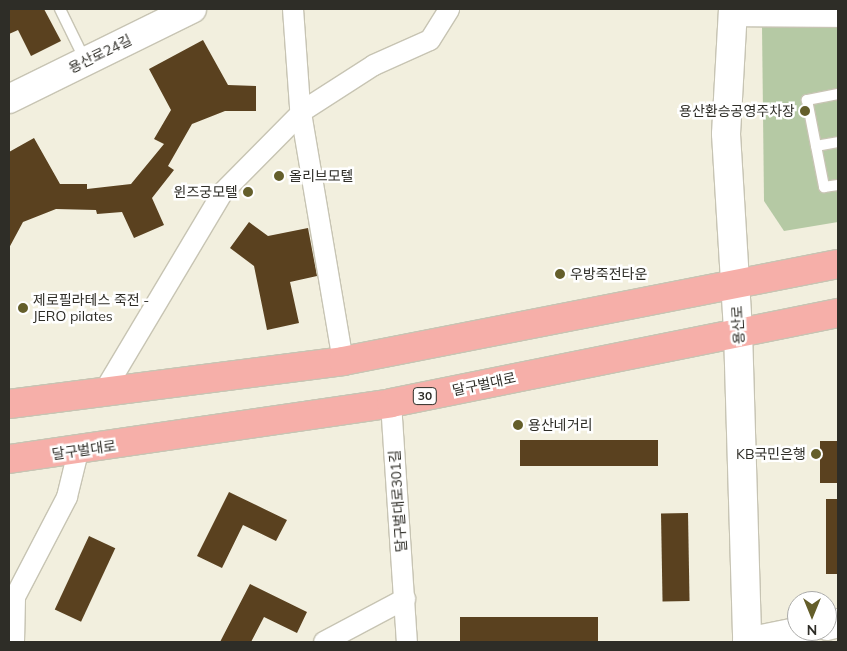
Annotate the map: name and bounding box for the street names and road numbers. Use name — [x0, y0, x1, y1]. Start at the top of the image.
street label: 용산로24길 — [66, 31, 134, 77]
street label: 용산로 — [729, 305, 747, 345]
street label: 달구벌대로 — [451, 369, 517, 399]
road number: 30 — [412, 386, 438, 406]
street label: 달구벌대로 — [51, 437, 117, 463]
street label: 달구벌대로301길 — [386, 449, 410, 553]

